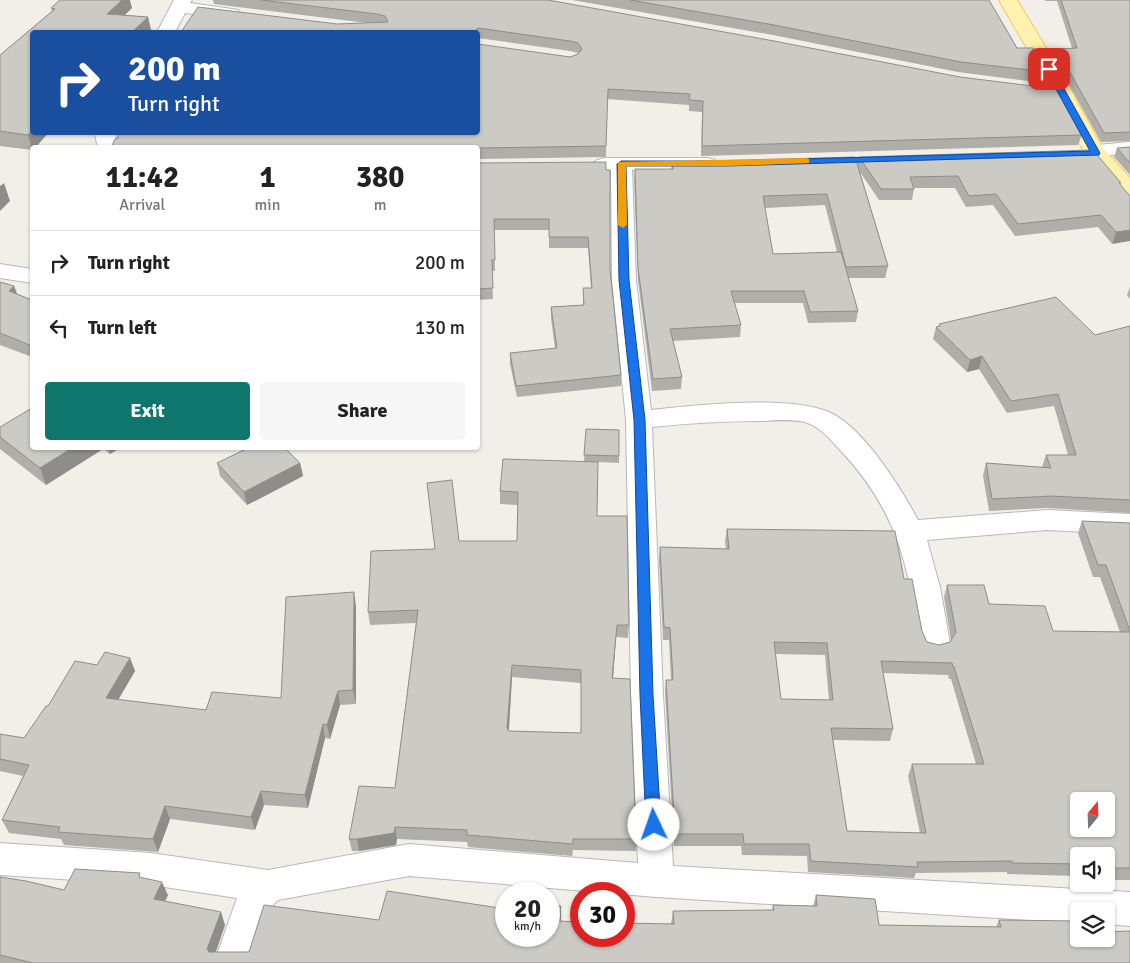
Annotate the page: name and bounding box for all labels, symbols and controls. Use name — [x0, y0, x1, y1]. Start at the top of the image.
text: 200 m — [128, 47, 221, 90]
pin — [1028, 48, 1070, 90]
icon: right — [45, 50, 110, 115]
icon: arrive — [1035, 55, 1063, 83]
text: Turn right — [128, 90, 220, 117]
text: 11:42 — [105, 159, 179, 196]
text: 1 — [259, 159, 276, 196]
text: 380 — [356, 159, 404, 196]
text: Arrival — [119, 195, 165, 215]
text: min — [255, 195, 280, 215]
text: m — [374, 195, 387, 215]
icon: right — [45, 249, 73, 277]
text: Turn right — [88, 251, 170, 275]
text: 200 m — [415, 251, 465, 275]
icon: left — [45, 314, 73, 342]
text: Turn left — [88, 316, 157, 340]
text: 130 m — [415, 316, 465, 340]
button: Exit — [45, 382, 250, 440]
button: Share — [260, 382, 465, 440]
north arrow — [1070, 792, 1115, 838]
map controls — [1070, 792, 1115, 947]
position arrow — [627, 798, 679, 850]
button: sound — [1070, 847, 1115, 892]
speed limit sign: 30 — [570, 882, 635, 947]
text: 20 — [514, 893, 541, 924]
button: layers — [1070, 902, 1115, 947]
text: km/h — [514, 919, 541, 934]

